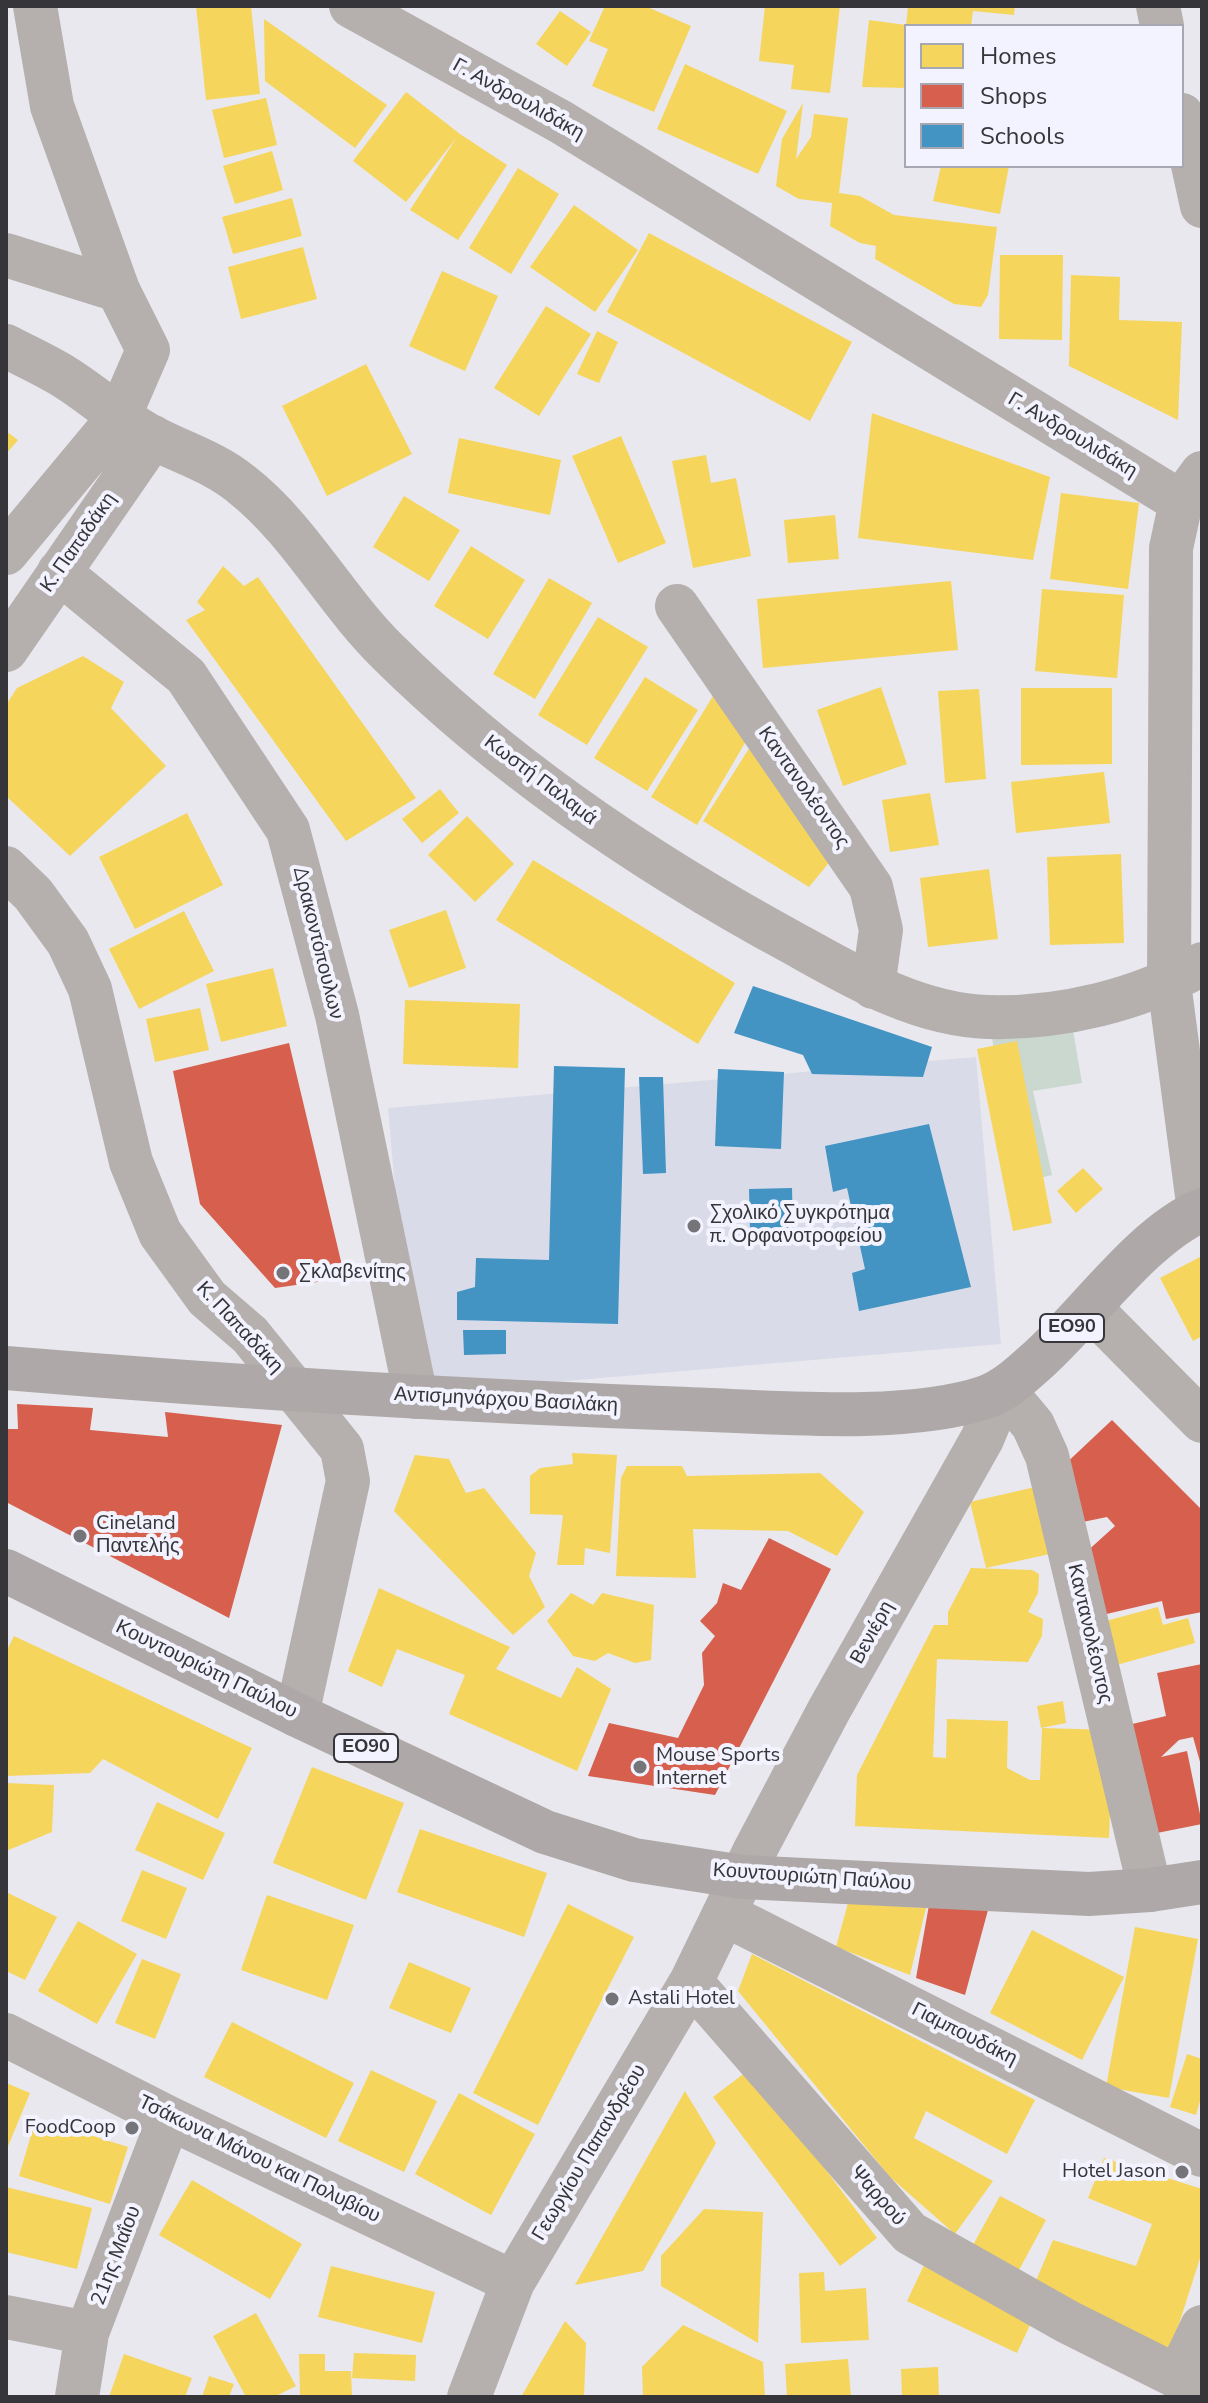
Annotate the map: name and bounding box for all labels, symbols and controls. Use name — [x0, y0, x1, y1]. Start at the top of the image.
legend — [904, 24, 1184, 168]
text: Homes — [980, 40, 1056, 72]
street label: Γ. Ανδρουλιδάκη — [448, 54, 588, 146]
text: Shops — [980, 80, 1047, 112]
text: Schools — [980, 120, 1065, 152]
street label: Γ. Ανδρουλιδάκη — [1003, 388, 1141, 484]
street label: Κ. Παπαδάκη — [36, 489, 122, 597]
street label: Καντανολέοντος — [752, 723, 854, 853]
street label: Κωστή Παλαμά — [479, 731, 601, 831]
street label: Δρακοντόπουλων — [286, 864, 348, 1022]
place label: Σχολικό Συγκρότημα π. Ορφανοτροφείου — [710, 1202, 890, 1249]
marker: Σχολικό Συγκρότημα π. Ορφανοτροφείου — [685, 1217, 703, 1235]
place label: Σκλαβενίτης — [299, 1261, 406, 1285]
marker: Σκλαβενίτης — [274, 1264, 292, 1282]
street label: Κ. Παπαδάκη — [191, 1277, 287, 1379]
road number: ΕΟ90 — [1040, 1314, 1104, 1342]
street label: Αντισμηνάρχου Βασιλάκη — [393, 1383, 619, 1419]
place label: Cineland Παντελής — [96, 1512, 180, 1559]
marker: Cineland Παντελής — [71, 1527, 89, 1545]
street label: Καντανολέοντος — [1061, 1562, 1117, 1706]
street label: Βενιέρη — [846, 1597, 900, 1669]
street label: Κουντουριώτη Παύλου — [111, 1616, 301, 1724]
road number: ΕΟ90 — [334, 1734, 398, 1762]
place label: Mouse Sports Internet — [656, 1744, 780, 1791]
marker: Mouse Sports Internet — [631, 1758, 649, 1776]
street label: Κουντουριώτη Παύλου — [712, 1859, 912, 1897]
place label: Astali Hotel — [628, 1987, 735, 2011]
marker: Astali Hotel — [603, 1990, 621, 2008]
street label: Γιαμπουδάκη — [907, 1998, 1021, 2072]
street label: Γεωργίου Παπανδρέου — [528, 2061, 652, 2245]
street label: Τσάκωνα Μάνου και Πολυβίου — [134, 2091, 384, 2229]
place label: FoodCoop — [25, 2116, 116, 2140]
marker: FoodCoop — [123, 2119, 141, 2137]
place label: Hotel Jason — [1062, 2160, 1166, 2184]
street label: Ψαρρού — [844, 2161, 910, 2231]
marker: Hotel Jason — [1173, 2163, 1191, 2181]
street label: 21ης Μαΐου — [87, 2203, 147, 2309]

